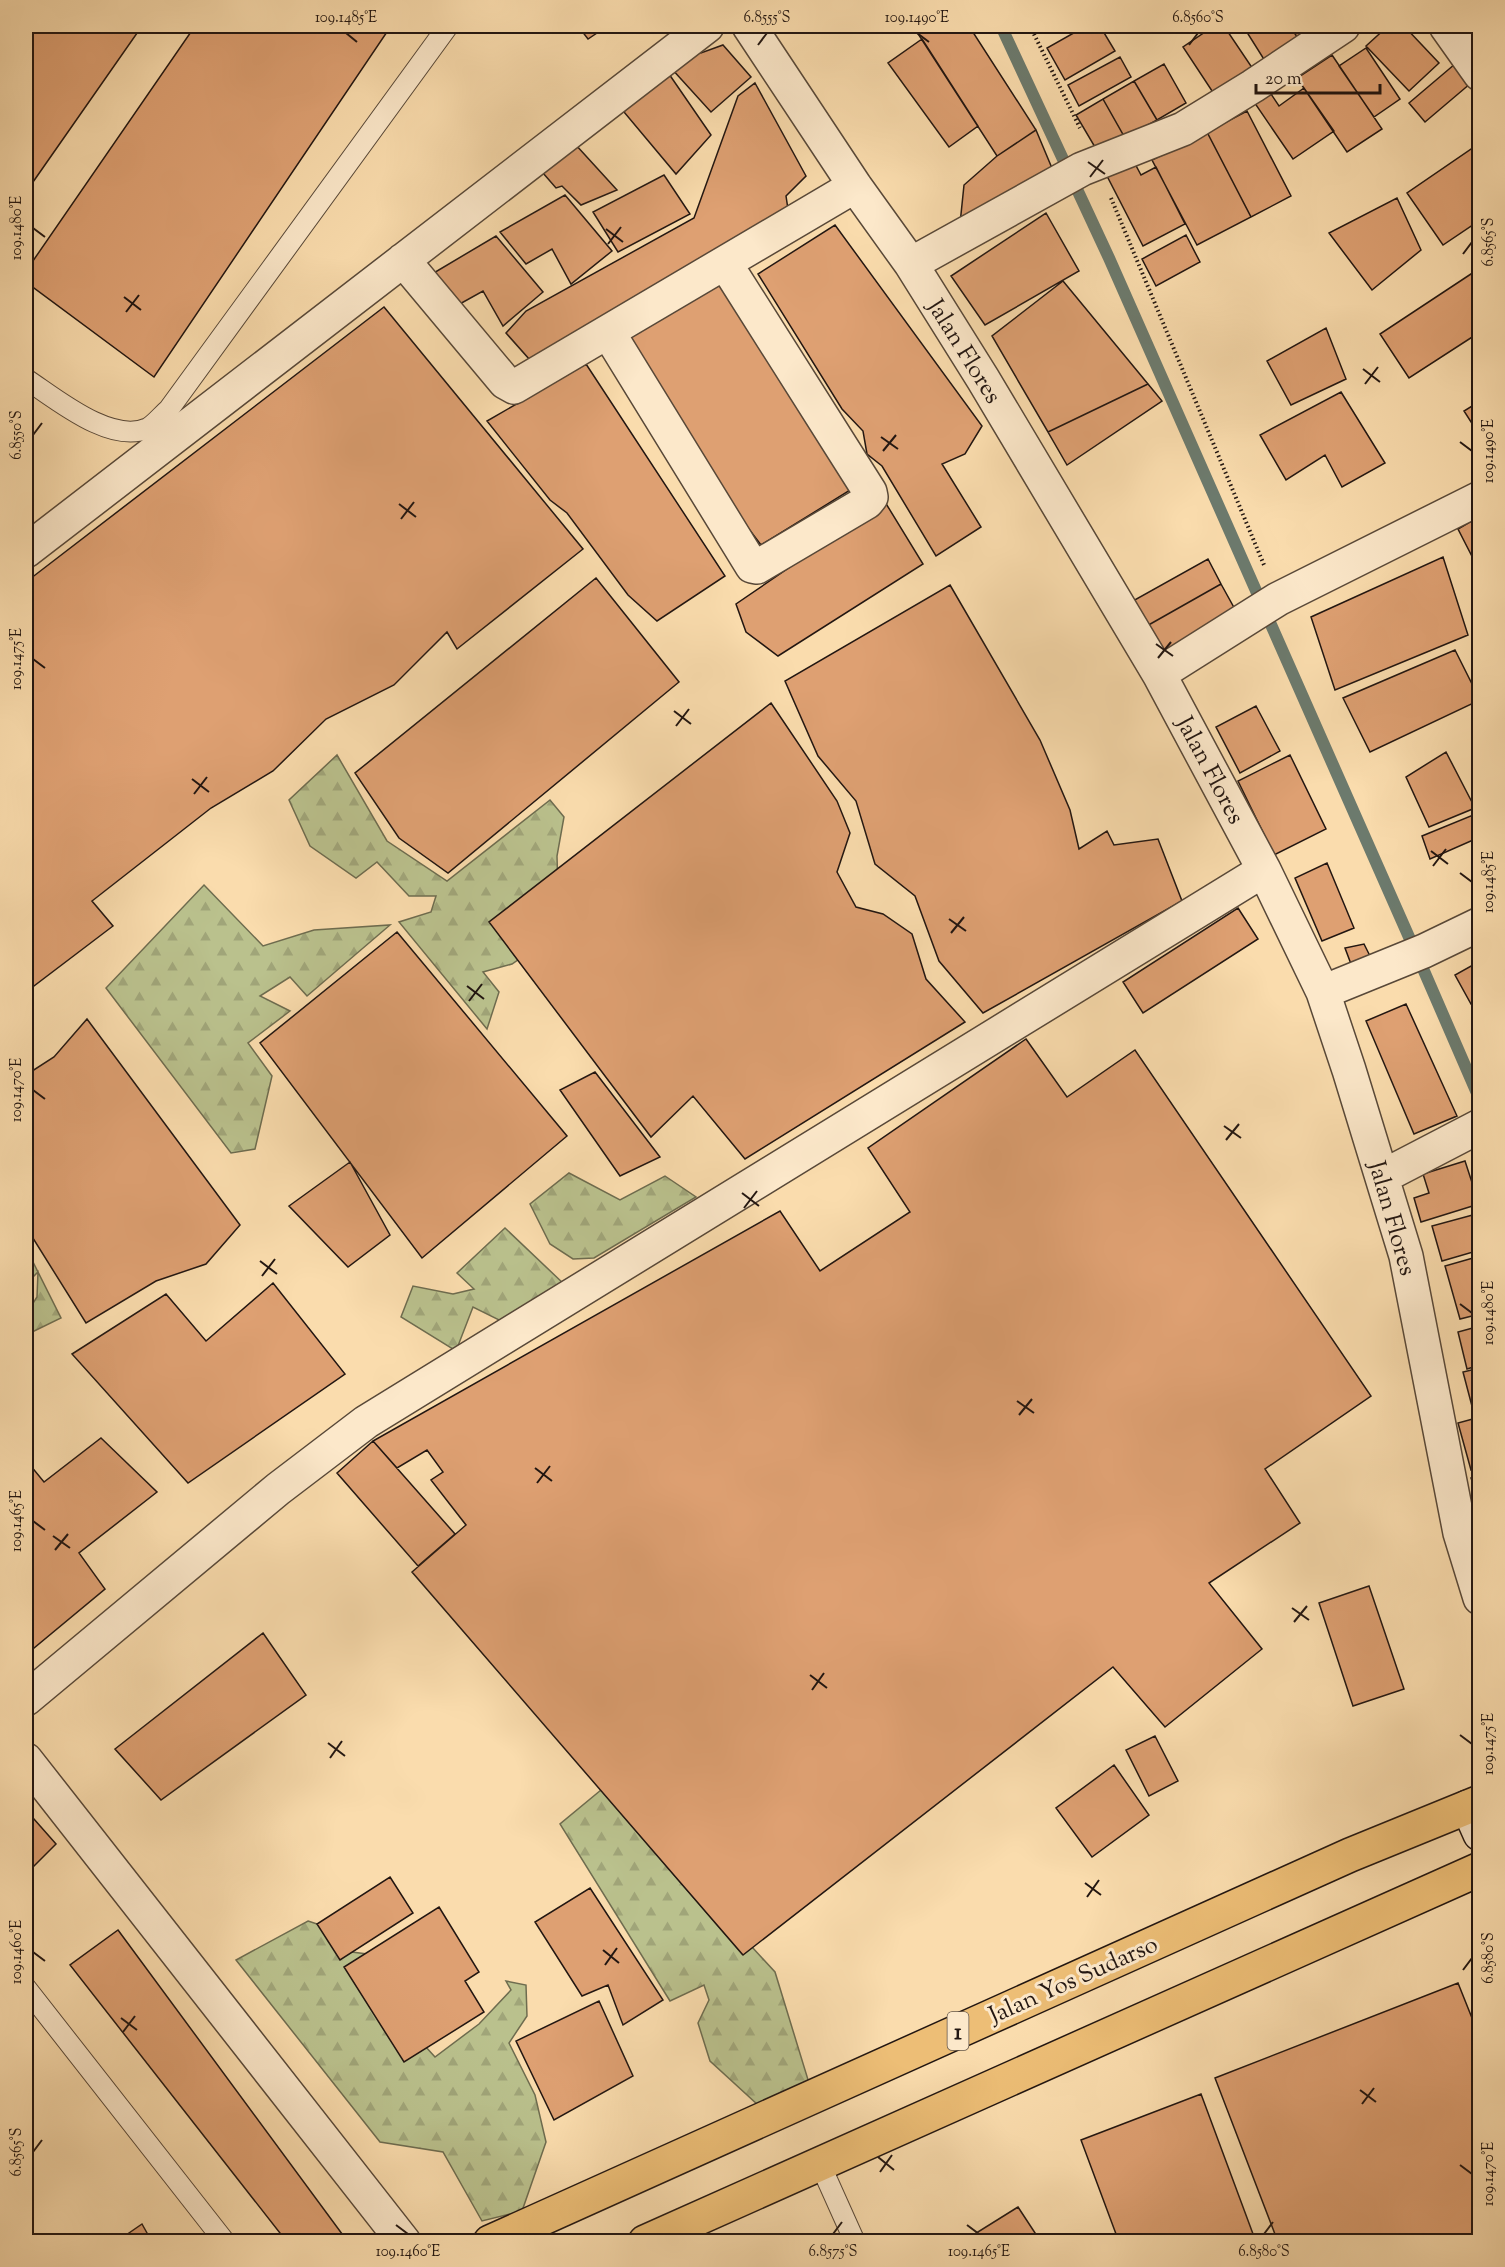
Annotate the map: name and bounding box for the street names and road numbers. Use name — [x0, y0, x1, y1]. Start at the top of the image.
street label: Jalan Flores — [917, 291, 1009, 411]
street label: Jalan Flores — [1166, 709, 1252, 831]
street label: Jalan Flores — [1358, 1155, 1424, 1280]
street label: Jalan Yos Sudarso — [982, 1928, 1164, 2034]
road number: 1 — [948, 2012, 968, 2050]

